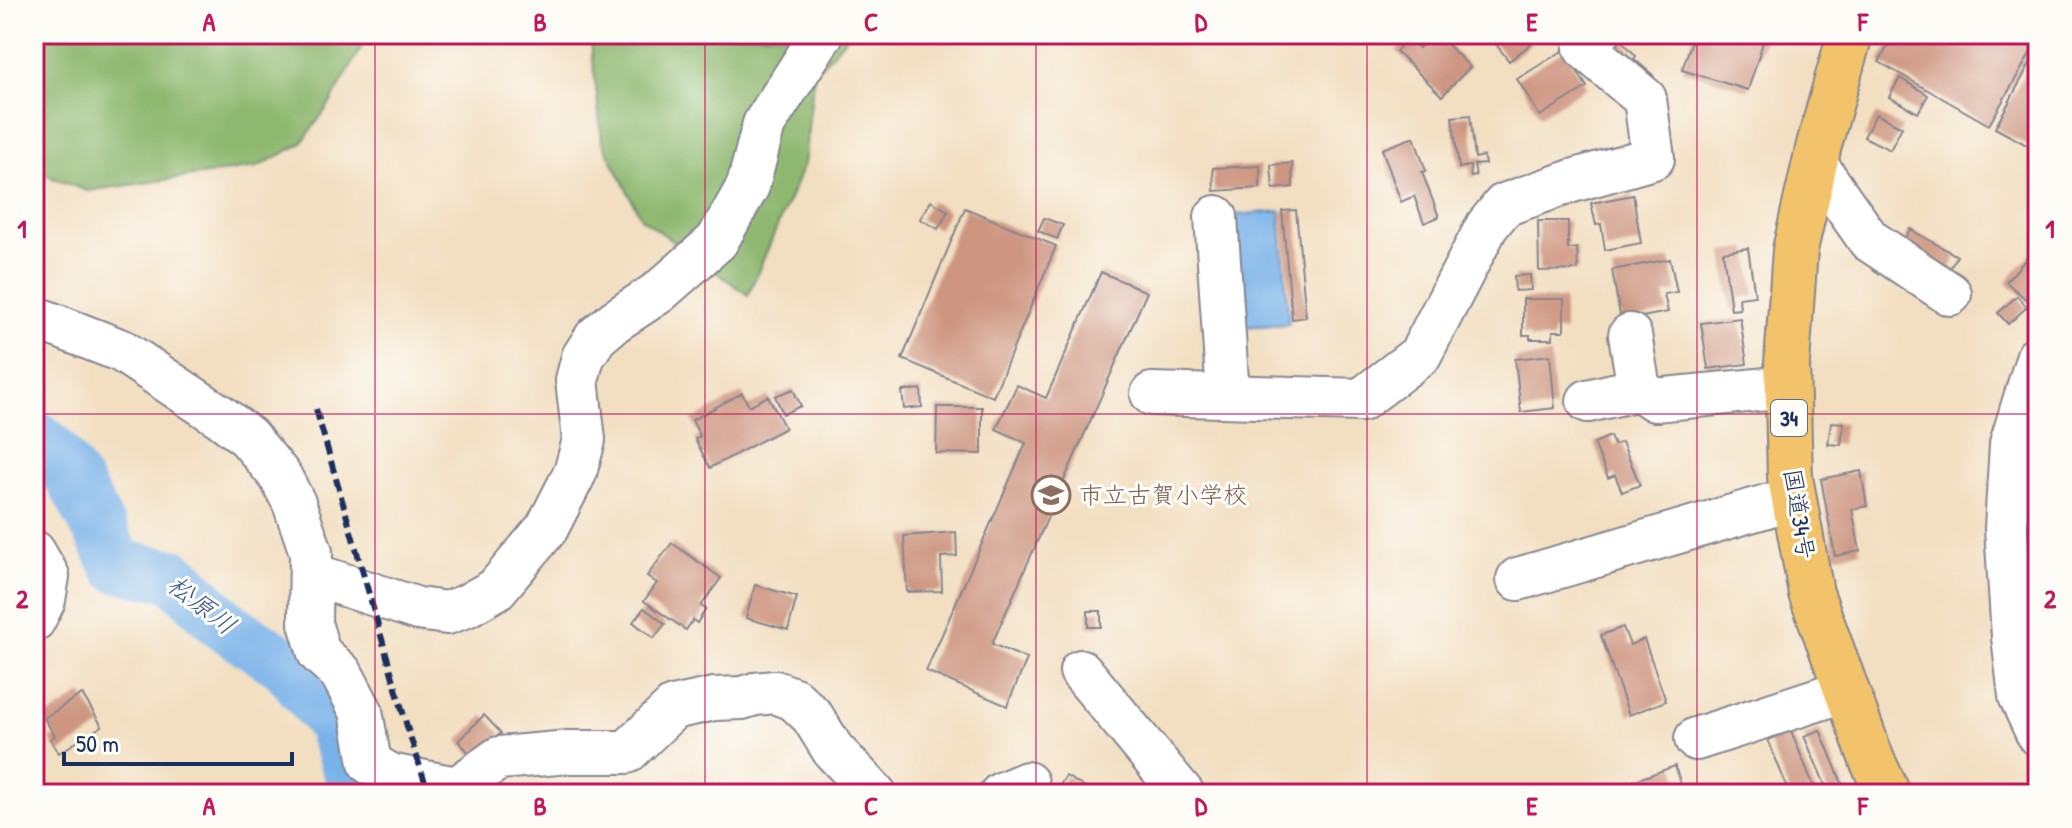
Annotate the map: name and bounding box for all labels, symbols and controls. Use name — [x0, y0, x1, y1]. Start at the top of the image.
text: A — [203, 4, 216, 39]
text: B — [533, 4, 547, 39]
text: C — [864, 4, 878, 39]
text: D — [1195, 4, 1208, 39]
text: E — [1526, 4, 1538, 39]
text: F — [1857, 4, 1869, 39]
text: 1 — [17, 211, 27, 246]
text: 1 — [2045, 211, 2055, 246]
road number: 34 — [1771, 400, 1807, 436]
street label: 国道34号 — [1777, 466, 1823, 562]
school or university icon: 市立古賀小学校 — [1030, 474, 1072, 516]
place label: 市立古賀小学校 — [1079, 478, 1247, 510]
water label: 松原川 — [161, 567, 244, 642]
text: 2 — [16, 581, 29, 616]
text: 2 — [2044, 581, 2057, 616]
scale bar — [64, 716, 292, 766]
text: 50 m — [76, 727, 119, 759]
text: A — [203, 788, 216, 823]
text: B — [533, 788, 547, 823]
text: C — [864, 788, 878, 823]
text: D — [1195, 788, 1208, 823]
text: E — [1526, 788, 1538, 823]
text: F — [1857, 788, 1869, 823]

